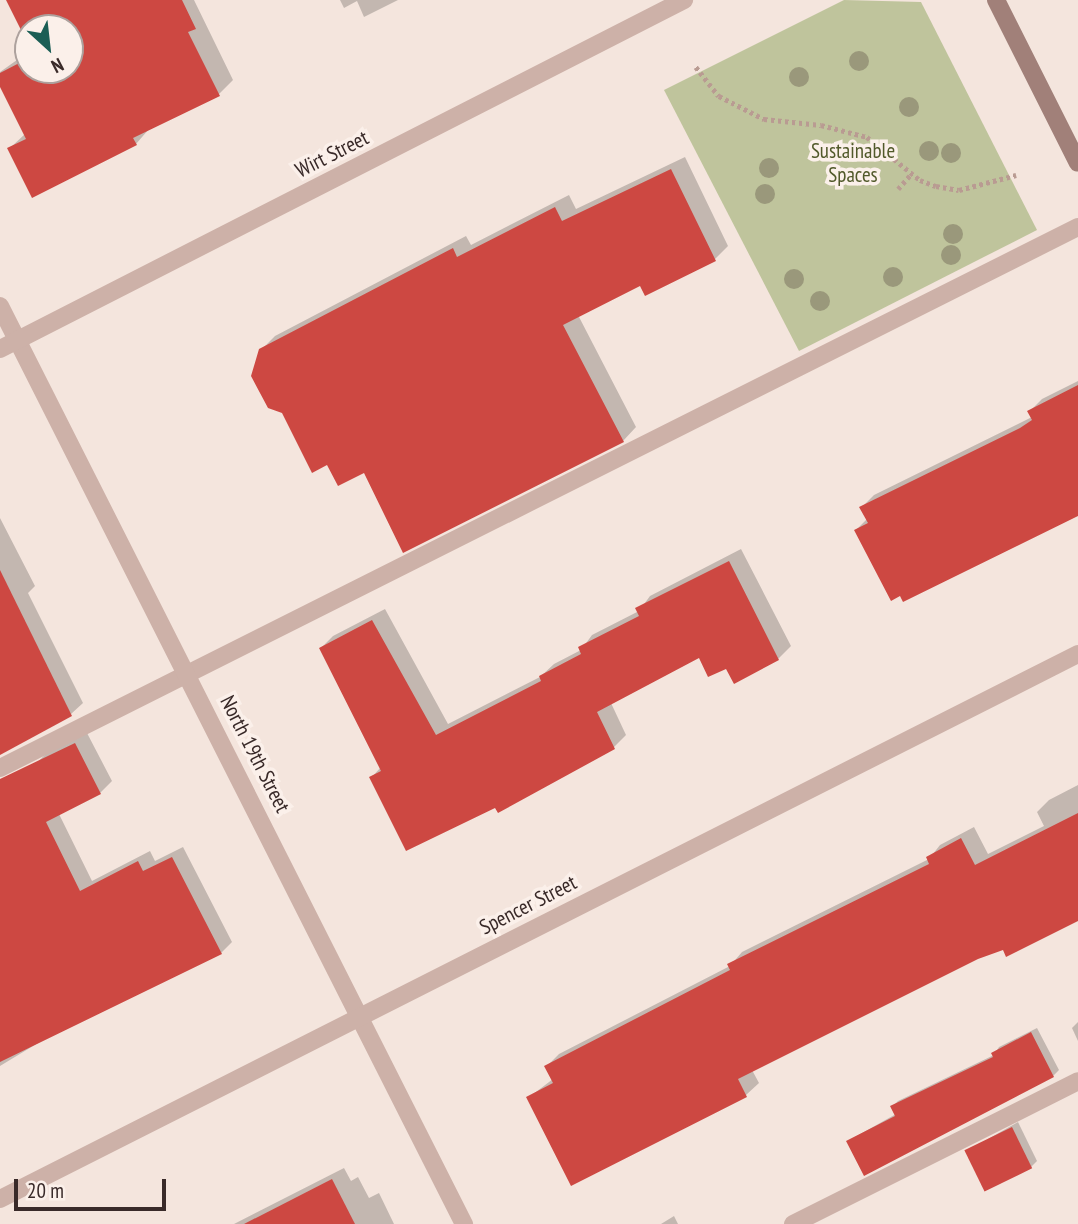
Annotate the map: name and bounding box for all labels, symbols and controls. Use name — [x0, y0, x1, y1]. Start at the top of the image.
north arrow — [14, 14, 84, 84]
text: N — [48, 53, 68, 79]
street label: Wirt Street — [291, 125, 373, 183]
park label: Sustainable Spaces — [811, 138, 895, 188]
street label: North 19th Street — [215, 691, 295, 817]
street label: Spencer Street — [475, 870, 581, 940]
scale bar — [18, 1164, 170, 1208]
text: 20 m — [27, 1177, 64, 1204]

